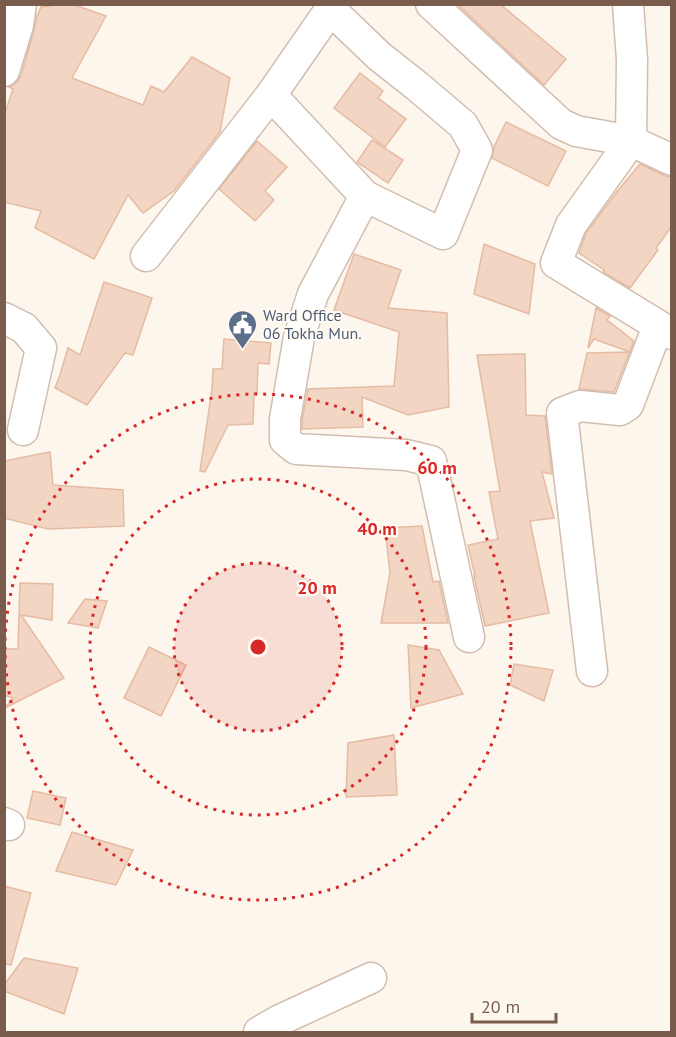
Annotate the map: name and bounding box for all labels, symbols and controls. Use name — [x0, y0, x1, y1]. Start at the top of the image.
place label: Ward Office 06 Tokha Mun. — [263, 305, 362, 343]
public building icon: Ward Office 06 Tokha Mun. — [226, 308, 258, 350]
text: 60 m — [417, 456, 457, 479]
text: 40 m — [357, 517, 397, 540]
text: 20 m — [297, 576, 337, 599]
centre of rings — [248, 637, 268, 657]
scale bar — [472, 986, 556, 1024]
text: 20 m — [481, 995, 520, 1018]

